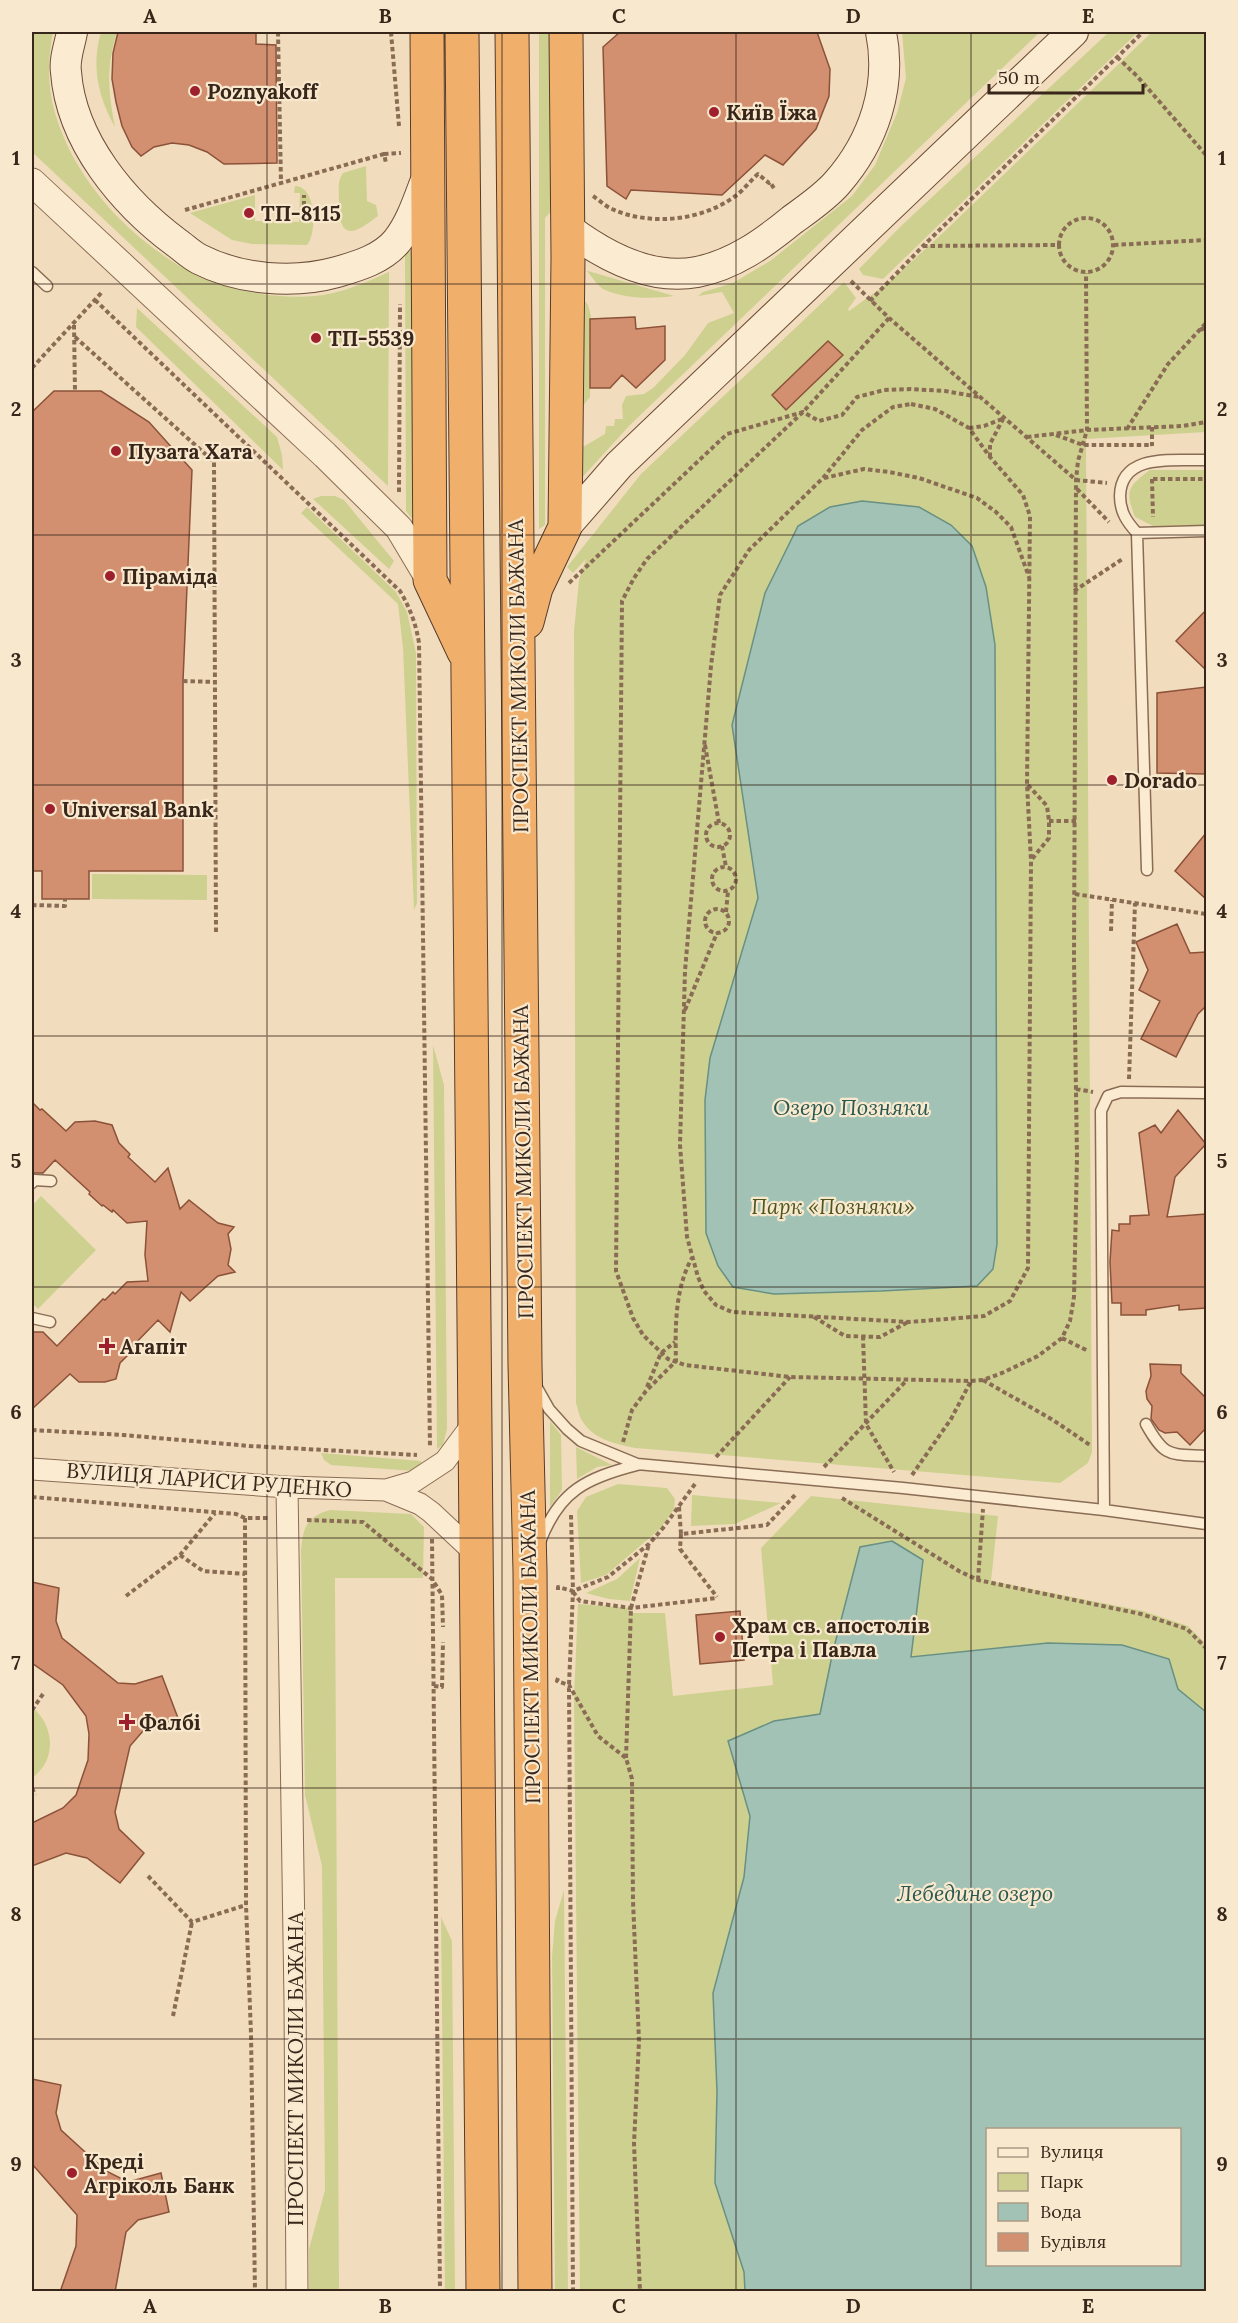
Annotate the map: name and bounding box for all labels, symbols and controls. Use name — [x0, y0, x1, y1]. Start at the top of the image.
text: A — [143, 3, 157, 28]
text: B — [378, 3, 392, 28]
text: C — [612, 3, 626, 28]
text: D — [845, 3, 861, 28]
text: E — [1082, 3, 1094, 28]
scale bar — [989, 57, 1144, 95]
text: 50 m — [998, 66, 1040, 89]
place label: Poznyakoff — [207, 78, 319, 105]
marker: Poznyakoff — [188, 84, 202, 98]
place label: Київ Їжа — [726, 99, 817, 126]
marker: Київ Їжа — [707, 105, 721, 119]
text: 1 — [12, 145, 20, 170]
text: 1 — [1218, 145, 1226, 170]
place label: ТП-8115 — [261, 200, 341, 227]
marker: ТП-8115 — [242, 206, 256, 220]
place label: ТП-5539 — [328, 325, 414, 352]
marker: ТП-5539 — [309, 331, 323, 345]
text: 2 — [11, 396, 21, 421]
text: 2 — [1217, 396, 1227, 421]
place label: Пузата Хата — [128, 438, 253, 465]
marker: Пузата Хата — [109, 444, 123, 458]
street label: ПРОСПЕКТ МИКОЛИ БАЖАНА — [502, 518, 534, 833]
place label: Піраміда — [122, 563, 218, 590]
marker: Піраміда — [103, 569, 117, 583]
text: 3 — [10, 647, 22, 672]
text: 3 — [1216, 647, 1228, 672]
place label: Dorado — [1124, 767, 1197, 794]
marker: Dorado — [1105, 773, 1119, 787]
place label: Universal Bank — [62, 796, 214, 823]
marker: Universal Bank — [43, 802, 57, 816]
text: 4 — [11, 898, 22, 923]
text: 4 — [1217, 898, 1228, 923]
street label: ПРОСПЕКТ МИКОЛИ БАЖАНА — [507, 1004, 539, 1319]
water label: Озеро Позняки — [773, 1093, 929, 1121]
text: 5 — [11, 1148, 22, 1173]
text: 5 — [1217, 1148, 1228, 1173]
park label: Парк «Позняки» — [751, 1193, 915, 1220]
place label: Агапіт — [120, 1333, 187, 1360]
marker: Агапіт — [98, 1337, 116, 1355]
text: 6 — [10, 1399, 22, 1424]
text: 6 — [1216, 1399, 1228, 1424]
street label: ВУЛИЦЯ ЛАРИСИ РУДЕНКО — [65, 1457, 353, 1503]
street label: ПРОСПЕКТ МИКОЛИ БАЖАНА — [514, 1489, 546, 1804]
place label: Храм св. апостолів Петра і Павла — [732, 1612, 930, 1663]
marker: Храм св. апостолів Петра і Павла — [713, 1630, 727, 1644]
text: 7 — [11, 1650, 21, 1675]
text: 7 — [1217, 1650, 1227, 1675]
place label: Фалбі — [139, 1709, 201, 1736]
marker: Фалбі — [120, 1715, 134, 1729]
water label: Лебедине озеро — [897, 1879, 1053, 1907]
text: 8 — [10, 1901, 22, 1926]
text: 8 — [1216, 1901, 1228, 1926]
street label: ПРОСПЕКТ МИКОЛИ БАЖАНА — [282, 1911, 309, 2226]
legend — [986, 2128, 1181, 2266]
text: Вулиця — [1040, 2140, 1103, 2163]
place label: Креді Агріколь Банк — [84, 2148, 235, 2199]
text: 9 — [10, 2151, 22, 2176]
text: 9 — [1216, 2151, 1228, 2176]
marker: Креді Агріколь Банк — [65, 2166, 79, 2180]
text: Парк — [1040, 2170, 1084, 2193]
text: Вода — [1040, 2200, 1082, 2223]
text: Будівля — [1040, 2230, 1106, 2253]
text: A — [143, 2293, 157, 2318]
text: B — [378, 2293, 392, 2318]
text: C — [612, 2293, 626, 2318]
text: D — [845, 2293, 861, 2318]
text: E — [1082, 2293, 1094, 2318]

